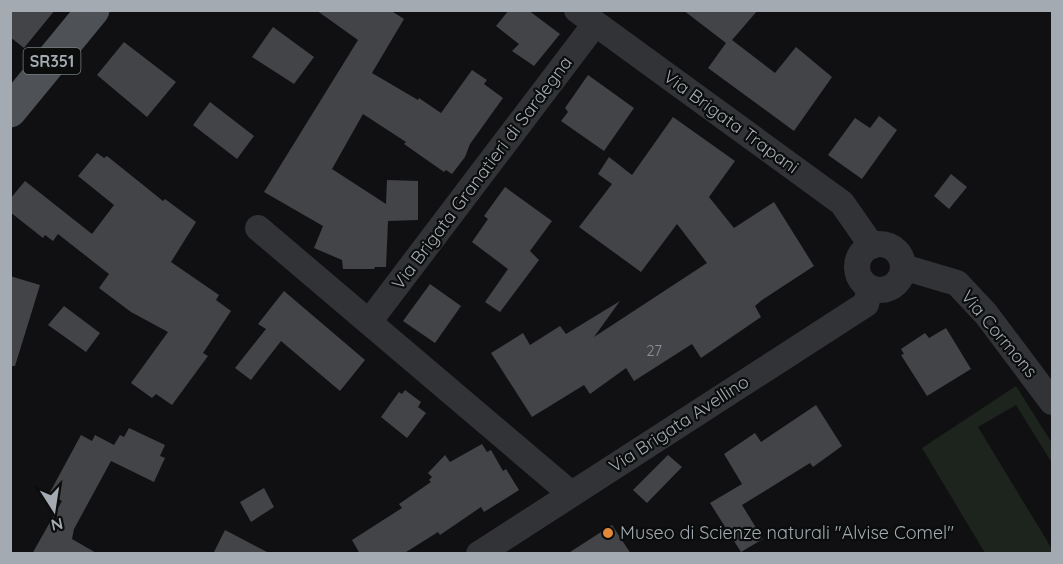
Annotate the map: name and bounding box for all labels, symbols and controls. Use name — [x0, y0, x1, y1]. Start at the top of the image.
road number: SR351 — [23, 48, 80, 74]
street label: Via Brigata Granatieri di Sardegna — [386, 52, 577, 294]
street label: Via Brigata Trapani — [659, 65, 803, 178]
street label: Via Cormons — [956, 285, 1043, 382]
house number: 27 — [646, 341, 662, 360]
street label: Via Brigata Avellino — [604, 370, 753, 477]
north arrow — [24, 480, 84, 540]
text: N — [49, 514, 65, 536]
place label: Museo di Scienze naturali "Alvise Comel" — [620, 521, 954, 544]
marker: Museo di Scienze naturali "Alvise Comel" — [601, 526, 615, 540]

